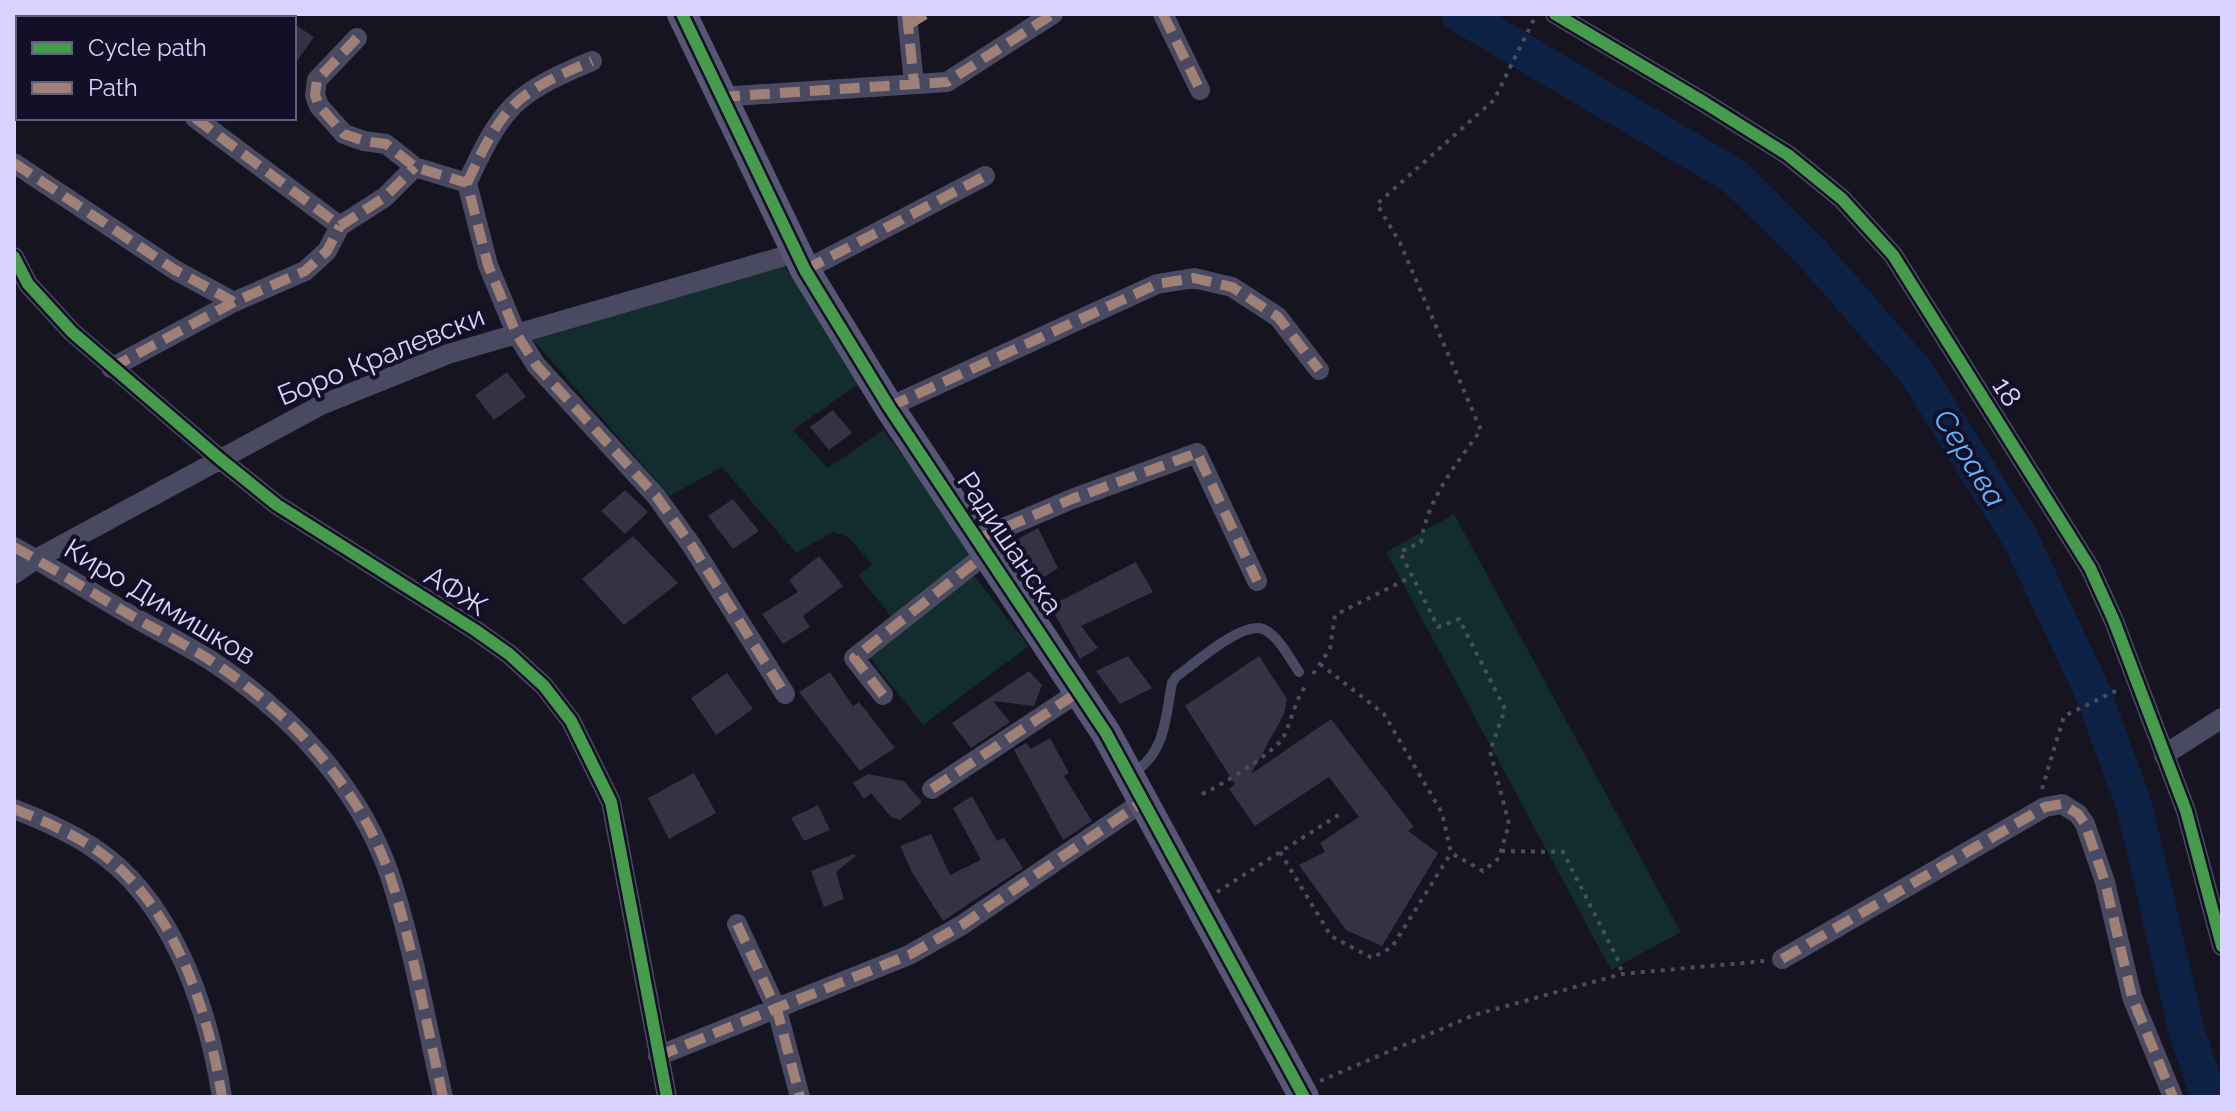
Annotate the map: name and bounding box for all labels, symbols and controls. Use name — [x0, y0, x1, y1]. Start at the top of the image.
legend — [16, 16, 296, 120]
text: Cycle path — [88, 33, 207, 62]
text: Path — [88, 73, 138, 102]
street label: Боро Кралевски — [273, 299, 489, 413]
street label: 18 — [1985, 371, 2029, 413]
water label: Серава — [1926, 403, 2014, 513]
street label: Радишанска — [950, 466, 1070, 620]
street label: Киро Димишков — [58, 532, 262, 672]
street label: АФЖ — [418, 559, 494, 623]

